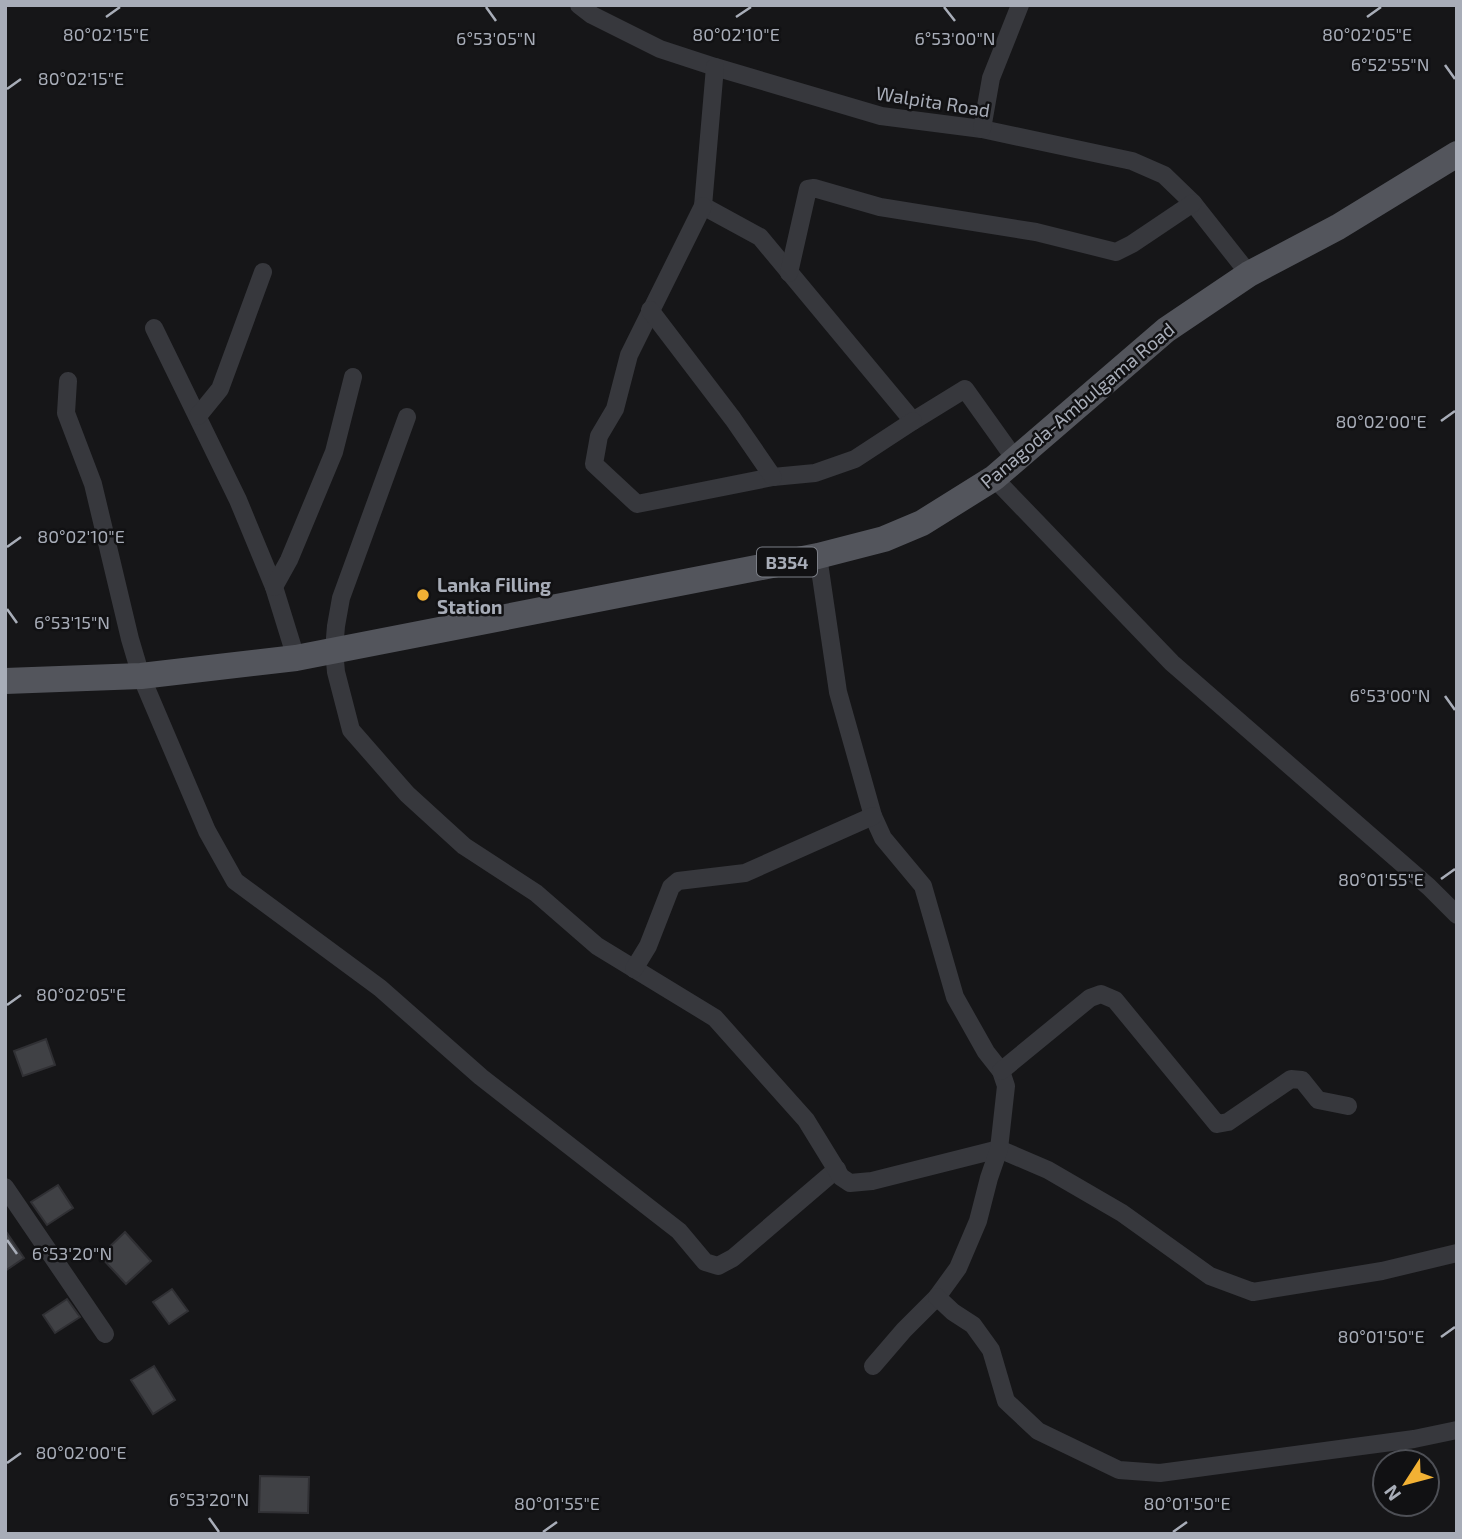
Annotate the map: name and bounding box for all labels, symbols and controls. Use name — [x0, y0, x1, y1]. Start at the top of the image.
text: 80°02'15"E — [63, 23, 149, 45]
text: 80°02'10"E — [692, 23, 780, 45]
text: 80°02'05"E — [1322, 23, 1412, 45]
text: 6°53'05"N — [456, 27, 536, 49]
text: 6°53'00"N — [915, 27, 996, 49]
text: 6°52'55"N — [1351, 53, 1429, 75]
text: 80°02'15"E — [38, 67, 124, 89]
street label: Walpita Road — [874, 81, 992, 121]
street label: Panagoda-Ambulgama Road — [975, 317, 1179, 493]
text: 80°02'00"E — [1335, 410, 1427, 432]
text: 80°02'10"E — [37, 525, 125, 547]
road number: B354 — [757, 548, 817, 576]
place label: Lanka Filling Station — [437, 573, 551, 618]
marker: Lanka Filling Station — [415, 587, 431, 603]
text: 6°53'15"N — [34, 611, 110, 633]
text: 6°53'00"N — [1350, 684, 1431, 706]
text: 80°01'55"E — [1338, 868, 1424, 890]
text: 80°02'05"E — [36, 983, 126, 1005]
text: 6°53'20"N — [32, 1242, 112, 1264]
text: 80°01'50"E — [1337, 1325, 1425, 1347]
text: 80°02'00"E — [35, 1441, 127, 1463]
north arrow — [1371, 1448, 1441, 1518]
text: N — [1379, 1481, 1405, 1506]
text: 6°53'20"N — [169, 1488, 249, 1510]
text: 80°01'55"E — [514, 1492, 600, 1514]
text: 80°01'50"E — [1143, 1492, 1231, 1514]

